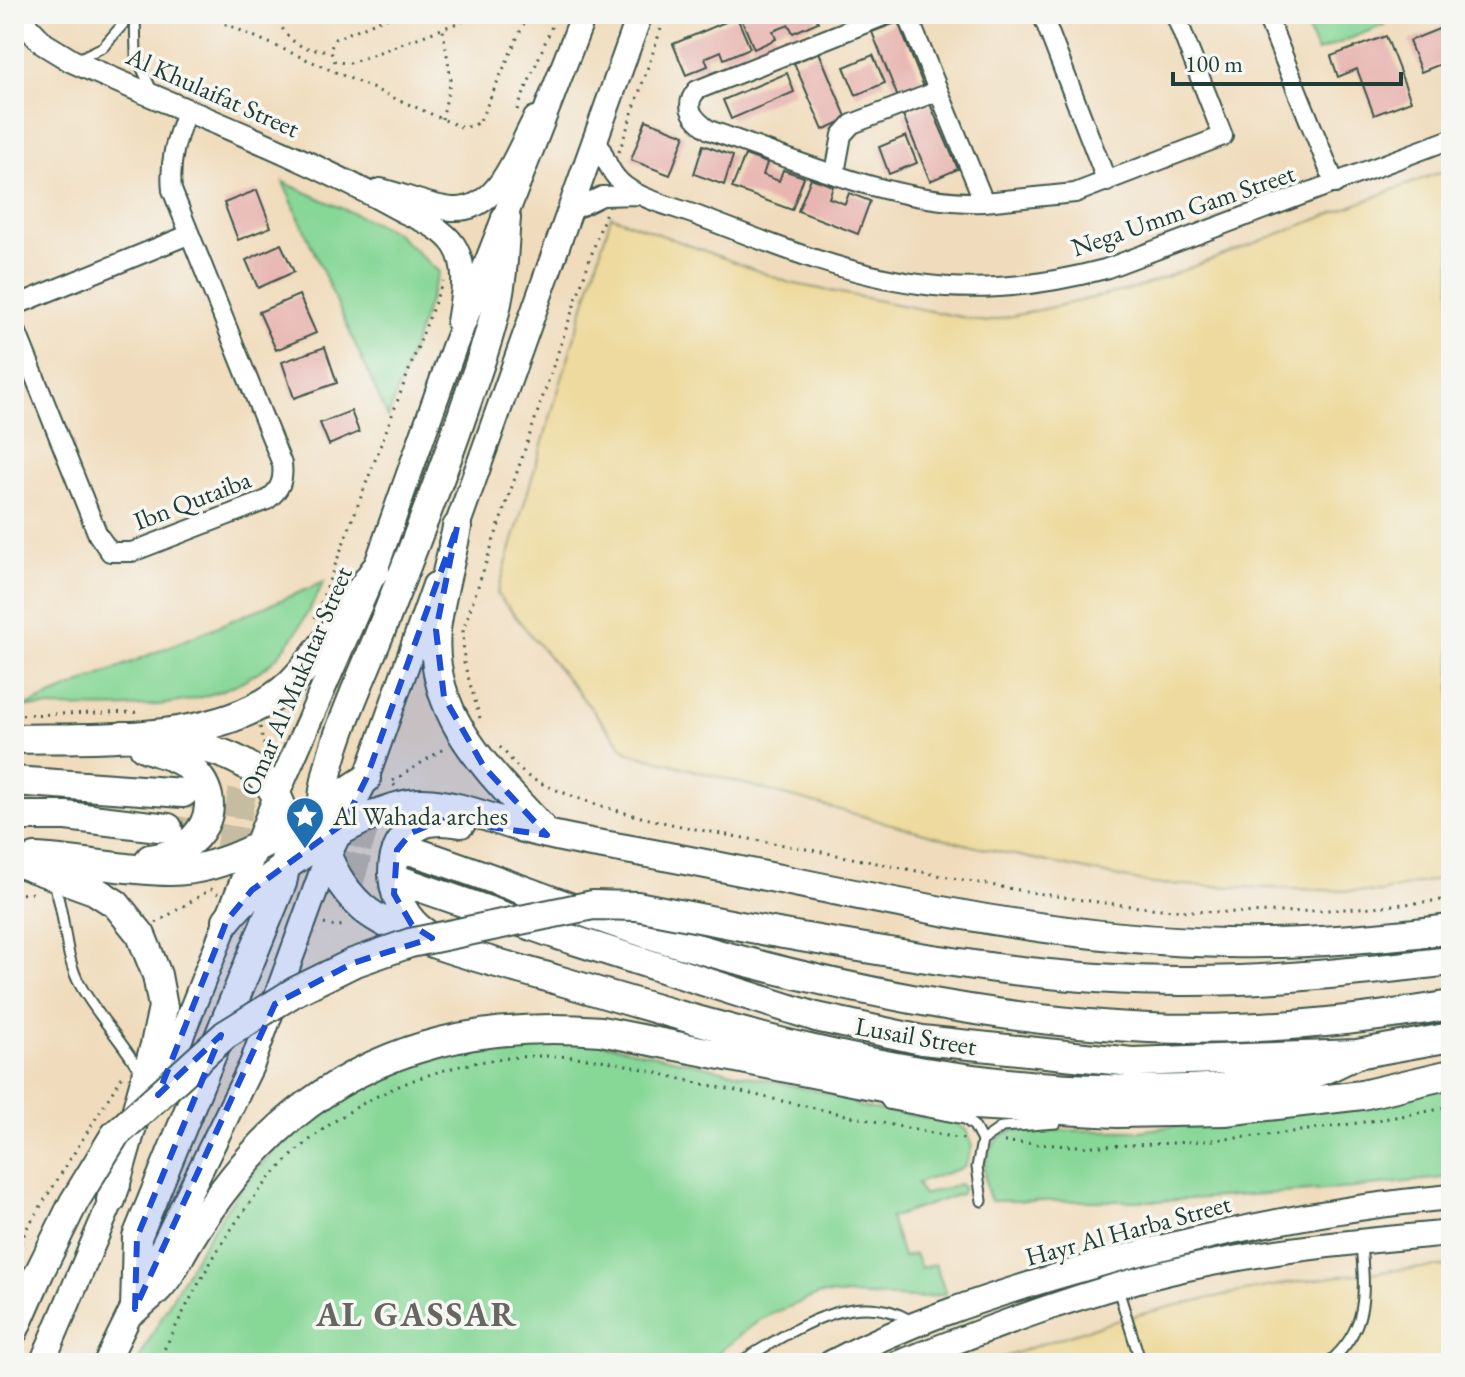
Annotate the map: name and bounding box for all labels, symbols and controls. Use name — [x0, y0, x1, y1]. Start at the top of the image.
scale bar — [1173, 36, 1401, 86]
street label: Al Khulaifat Street — [120, 38, 305, 145]
text: 100 m — [1185, 48, 1243, 79]
street label: Nega Umm Gam Street — [1067, 156, 1299, 264]
street label: Ibn Qutaiba — [129, 462, 256, 538]
street label: Omar Al Mukhtar Street — [232, 561, 360, 801]
place icon: Al Wahada arches — [284, 795, 326, 850]
place label: Al Wahada arches — [332, 799, 508, 833]
street label: Lusail Street — [853, 1009, 979, 1063]
street label: Hayr Al Harba Street — [1021, 1186, 1235, 1274]
district label: AL GASSAR — [315, 1292, 518, 1336]

